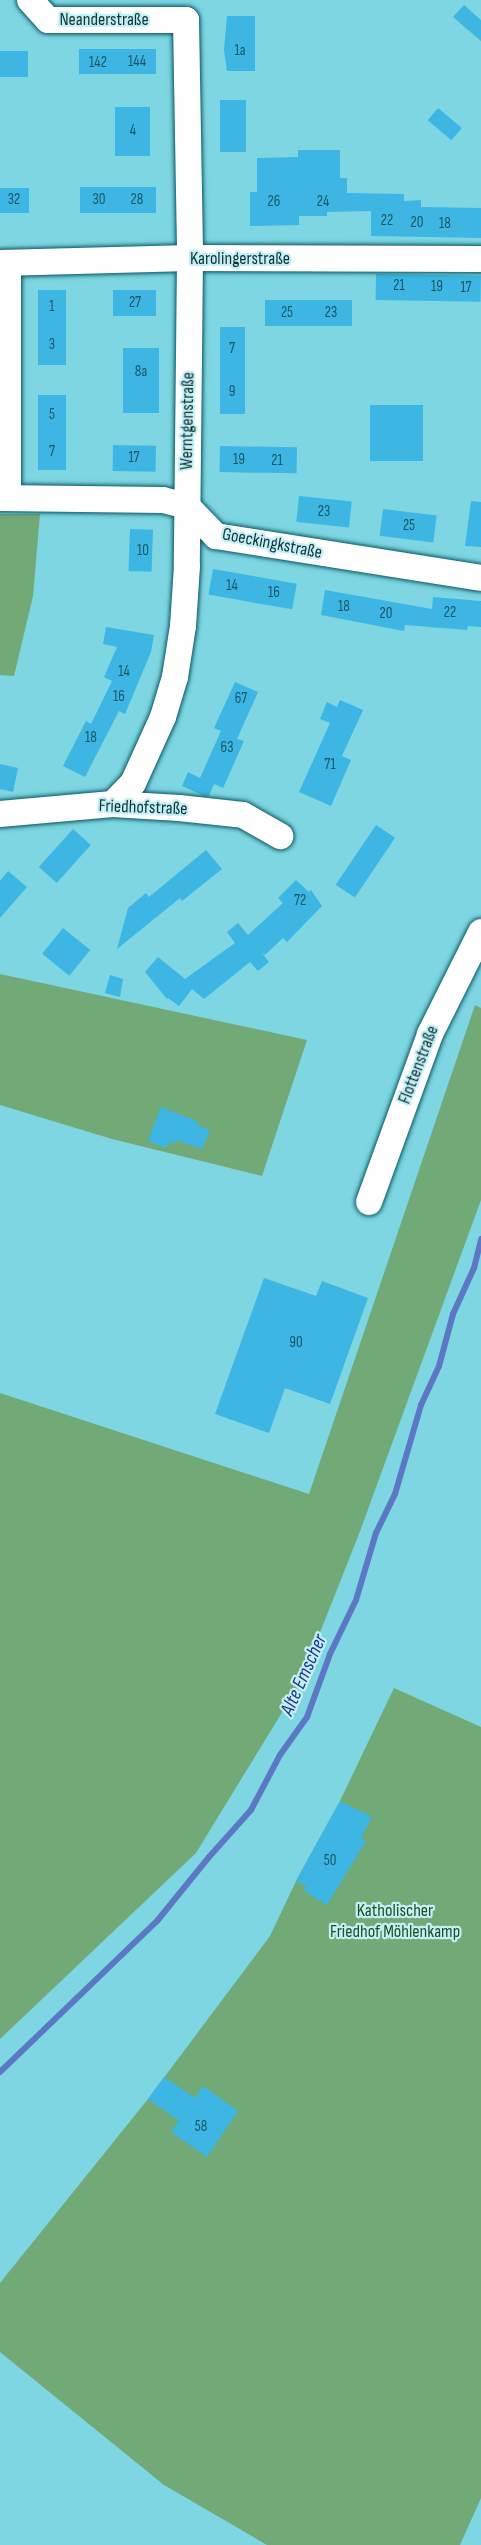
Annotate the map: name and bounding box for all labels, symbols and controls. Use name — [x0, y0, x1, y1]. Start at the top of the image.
street label: Neanderstraße — [59, 9, 149, 31]
house number: 1a — [234, 42, 246, 60]
house number: 144 — [128, 53, 146, 71]
house number: 142 — [89, 54, 107, 72]
house number: 4 — [130, 122, 136, 140]
house number: 32 — [8, 191, 20, 209]
house number: 30 — [93, 191, 105, 209]
house number: 28 — [131, 191, 143, 209]
house number: 26 — [268, 193, 280, 211]
house number: 24 — [317, 193, 329, 211]
house number: 22 — [381, 212, 393, 230]
house number: 20 — [411, 214, 423, 232]
house number: 18 — [439, 215, 451, 233]
street label: Karolingerstraße — [190, 248, 290, 270]
house number: 21 — [393, 277, 405, 295]
house number: 19 — [431, 278, 443, 296]
house number: 17 — [460, 279, 472, 297]
house number: 27 — [129, 294, 141, 312]
house number: 1 — [49, 298, 55, 316]
house number: 25 — [281, 304, 293, 322]
house number: 23 — [325, 304, 337, 322]
house number: 3 — [49, 336, 55, 354]
house number: 7 — [229, 340, 235, 358]
house number: 8a — [135, 363, 147, 381]
street label: Werntgenstraße — [176, 372, 200, 470]
house number: 9 — [229, 383, 235, 401]
house number: 5 — [49, 406, 55, 424]
house number: 7 — [49, 443, 55, 461]
house number: 17 — [128, 449, 140, 467]
house number: 19 — [233, 451, 245, 469]
house number: 21 — [271, 452, 283, 470]
house number: 23 — [318, 503, 330, 521]
house number: 25 — [403, 517, 415, 535]
street label: Goeckingkstraße — [220, 524, 324, 564]
house number: 10 — [137, 542, 149, 560]
house number: 14 — [226, 577, 238, 595]
house number: 16 — [268, 584, 280, 602]
house number: 18 — [338, 598, 350, 616]
house number: 22 — [444, 604, 456, 622]
house number: 20 — [380, 605, 392, 623]
house number: 14 — [118, 663, 130, 681]
house number: 16 — [113, 688, 125, 706]
house number: 67 — [235, 690, 247, 708]
house number: 18 — [85, 729, 97, 747]
house number: 63 — [221, 739, 233, 757]
house number: 71 — [324, 756, 336, 774]
street label: Friedhofstraße — [98, 796, 188, 820]
house number: 72 — [294, 892, 306, 910]
street label: Flottenstraße — [394, 1023, 444, 1107]
house number: 90 — [289, 1334, 303, 1352]
water label: Alte Emscher — [275, 1631, 333, 1719]
house number: 50 — [324, 1852, 336, 1870]
park label: Katholischer Friedhof Möhlenkamp — [330, 1901, 460, 1944]
house number: 58 — [195, 2118, 207, 2136]

